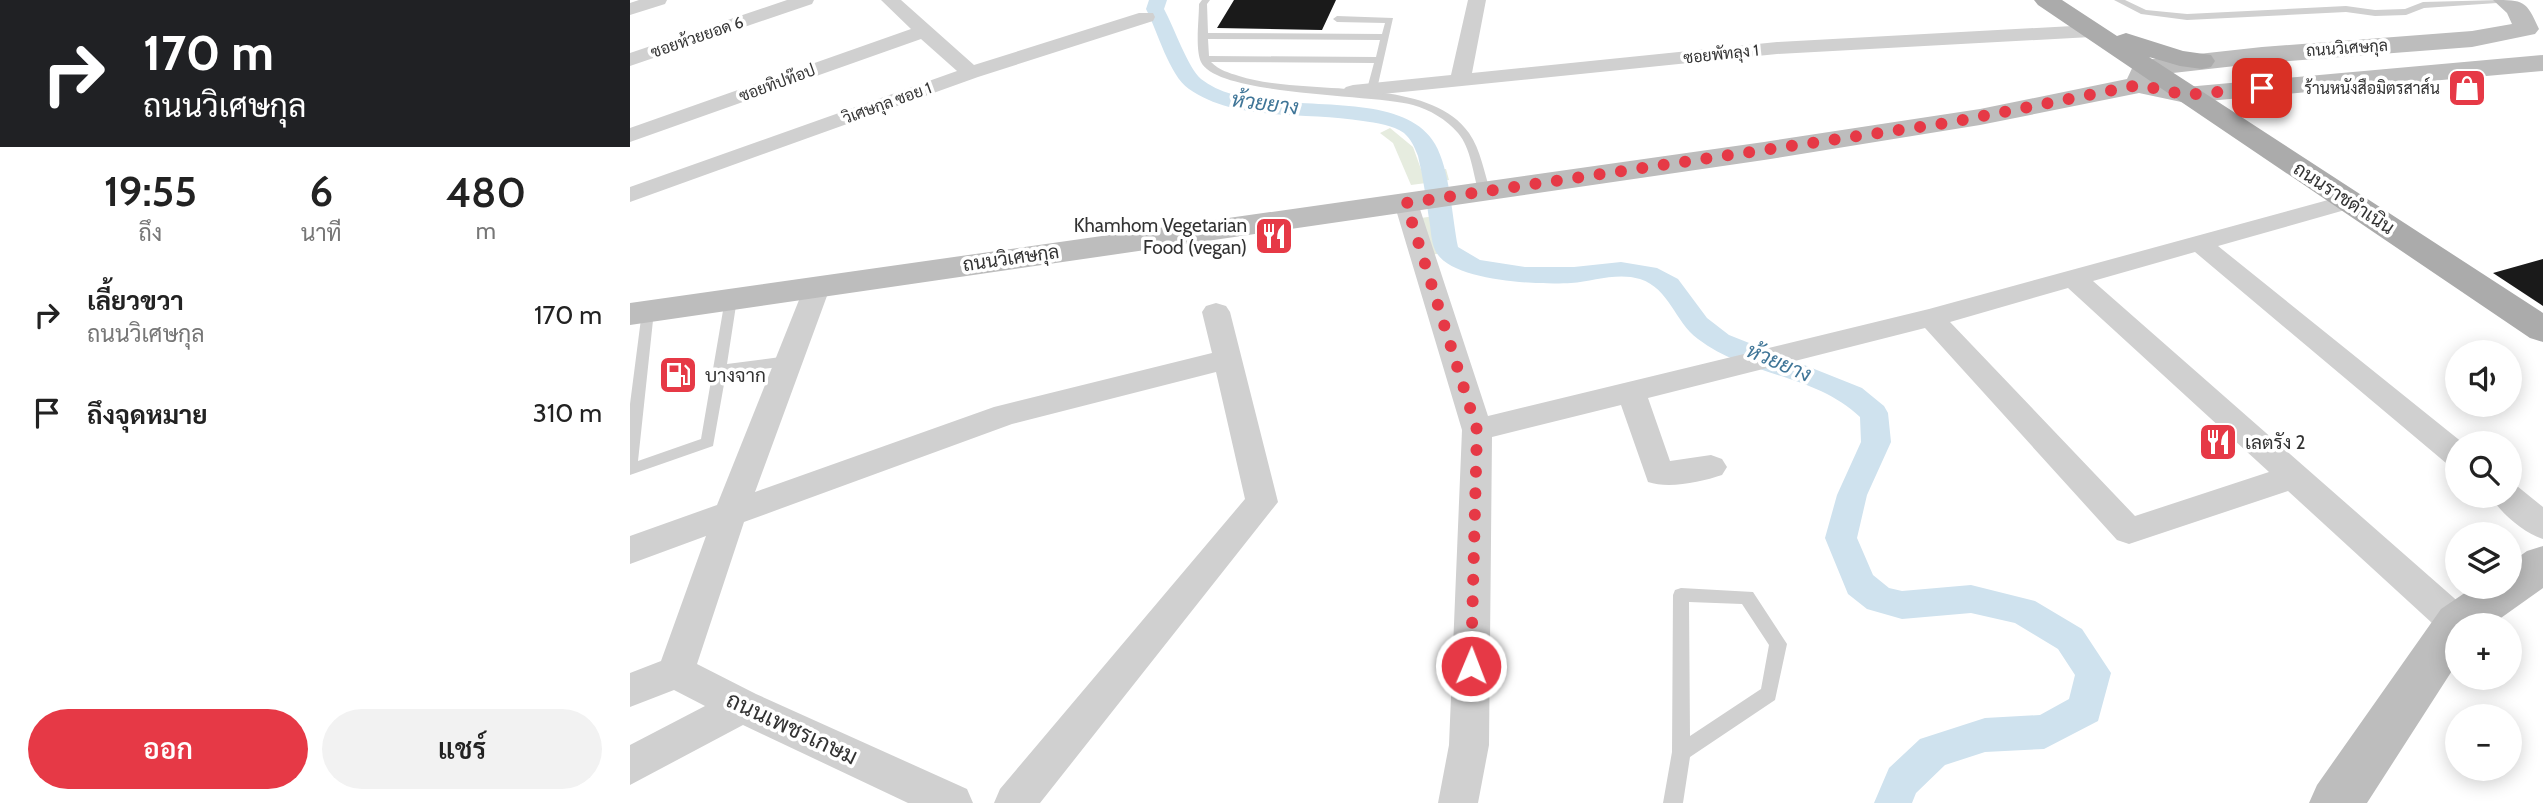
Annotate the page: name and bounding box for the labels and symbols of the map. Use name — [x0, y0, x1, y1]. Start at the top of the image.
street label: ซอยห้วยยอด 6 — [648, 11, 746, 62]
street label: ถนนวิเศษกุล — [2306, 36, 2389, 62]
street label: ซอยพัทลุง 1 — [1682, 40, 1760, 69]
pin — [2232, 58, 2292, 118]
street label: ซอยทิปท๊อป — [736, 59, 818, 106]
shop icon: ร้านหนังสือมิตรสาส์น — [2446, 67, 2488, 109]
place label: ร้านหนังสือมิตรสาส์น — [2304, 76, 2440, 98]
street label: วิเศษกุล ซอย 1 — [839, 78, 935, 130]
water label: ห้วยยาง — [1230, 86, 1300, 120]
street label: ถนนราชดำเนิน — [2289, 157, 2399, 239]
place label: Khamhom Vegetarian Food (vegan) — [1074, 214, 1247, 259]
restaurant icon: Khamhom Vegetarian Food (vegan) — [1253, 215, 1295, 257]
street label: ถนนวิเศษกุล — [961, 240, 1061, 277]
water label: ห้วยยาง — [1743, 337, 1815, 387]
fuel station icon: บางจาก — [657, 354, 699, 396]
place label: บางจาก — [705, 364, 766, 387]
restaurant icon: เลตรัง 2 — [2197, 421, 2239, 463]
place label: เลตรัง 2 — [2245, 431, 2306, 454]
position arrow — [1434, 629, 1508, 703]
street label: ถนนเพชรเกษม — [722, 685, 862, 771]

